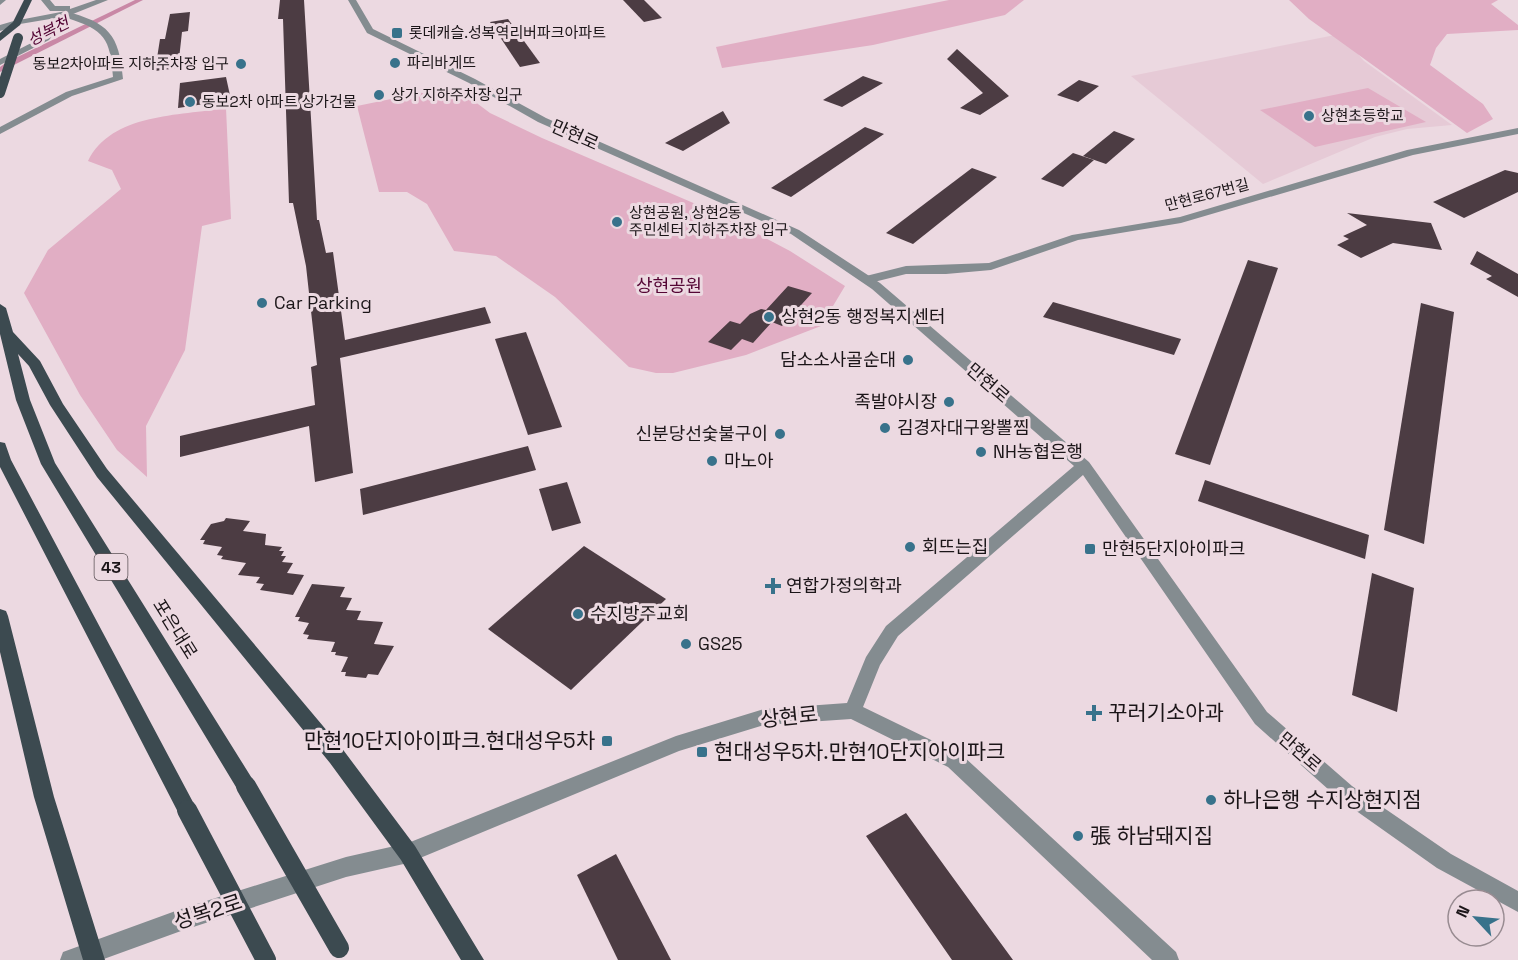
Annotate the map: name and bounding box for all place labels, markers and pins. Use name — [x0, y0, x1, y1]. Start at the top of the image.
place label: 롯데캐슬.성복역리버파크아파트 — [409, 23, 606, 42]
marker: 롯데캐슬.성복역리버파크아파트 — [390, 26, 404, 40]
place label: 파리바게뜨 — [407, 53, 476, 72]
place label: 동보2차아파트 지하주차장 입구 — [33, 54, 229, 73]
marker: 파리바게뜨 — [388, 56, 402, 70]
marker: 동보2차아파트 지하주차장 입구 — [234, 57, 248, 71]
place label: 상가 지하주차장 입구 — [391, 85, 523, 104]
marker: 상가 지하주차장 입구 — [372, 88, 386, 102]
place label: 동보2차 아파트 상가건물 — [202, 92, 357, 111]
marker: 동보2차 아파트 상가건물 — [183, 95, 197, 109]
place label: 상현초등학교 — [1321, 106, 1404, 125]
marker: 상현초등학교 — [1302, 109, 1316, 123]
place label: 상현공원, 상현2동 주민센터 지하주차장 입구 — [629, 203, 789, 239]
marker: 상현공원, 상현2동 주민센터 지하주차장 입구 — [610, 215, 624, 229]
place label: Car Parking — [274, 291, 372, 314]
marker: Car Parking — [255, 296, 269, 310]
place label: 상현2동 행정복지센터 — [781, 305, 946, 328]
marker: 상현2동 행정복지센터 — [762, 310, 776, 324]
place label: 담소소사골순대 — [780, 348, 896, 371]
marker: 담소소사골순대 — [901, 353, 915, 367]
place label: 족발야시장 — [854, 390, 937, 413]
marker: 족발야시장 — [942, 395, 956, 409]
place label: 김경자대구왕뽈찜 — [897, 416, 1029, 439]
marker: 김경자대구왕뽈찜 — [878, 421, 892, 435]
place label: 신분당선숯불구이 — [636, 422, 768, 445]
marker: 신분당선숯불구이 — [773, 427, 787, 441]
place label: NH농협은행 — [993, 440, 1083, 463]
marker: NH농협은행 — [974, 445, 988, 459]
place label: 마노아 — [724, 449, 774, 472]
marker: 마노아 — [705, 454, 719, 468]
place label: 회뜨는집 — [922, 535, 988, 558]
place label: 만현5단지아이파크 — [1102, 537, 1245, 560]
marker: 회뜨는집 — [903, 540, 917, 554]
marker: 만현5단지아이파크 — [1083, 542, 1097, 556]
place label: 연합가정의학과 — [786, 574, 902, 597]
marker: 연합가정의학과 — [764, 577, 782, 595]
place label: 수지방주교회 — [590, 602, 689, 625]
marker: 수지방주교회 — [571, 607, 585, 621]
place label: GS25 — [698, 632, 743, 655]
marker: GS25 — [679, 637, 693, 651]
place label: 꾸러기소아과 — [1108, 699, 1224, 726]
marker: 꾸러기소아과 — [1085, 704, 1103, 722]
place label: 만현10단지아이파크.현대성우5차 — [304, 727, 595, 754]
marker: 만현10단지아이파크.현대성우5차 — [600, 734, 614, 748]
place label: 현대성우5차.만현10단지아이파크 — [714, 738, 1005, 765]
marker: 현대성우5차.만현10단지아이파크 — [695, 745, 709, 759]
place label: 하나은행 수지상현지점 — [1223, 786, 1422, 813]
marker: 하나은행 수지상현지점 — [1204, 793, 1218, 807]
place label: 張 하남돼지집 — [1090, 822, 1213, 849]
marker: 張 하남돼지집 — [1071, 829, 1085, 843]

